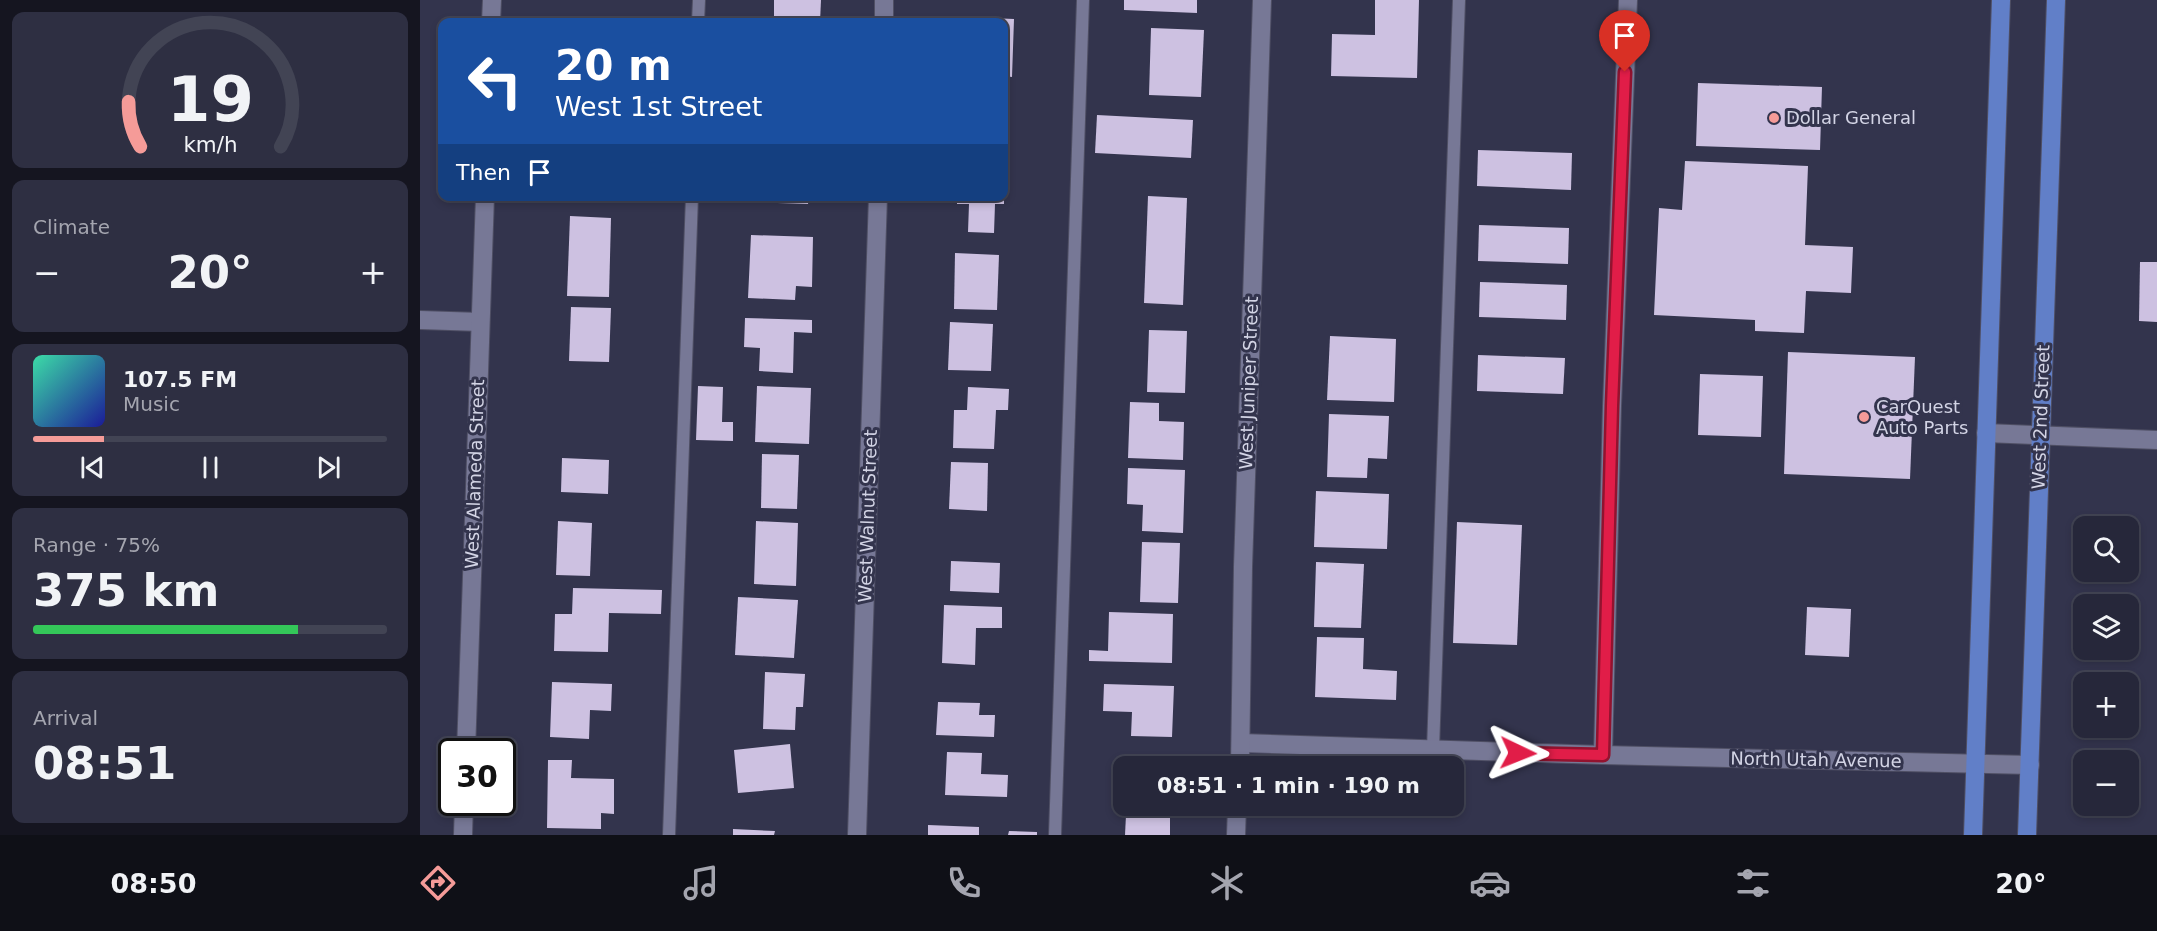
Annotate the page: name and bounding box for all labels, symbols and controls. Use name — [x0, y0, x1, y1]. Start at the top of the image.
pin — [1599, 10, 1650, 72]
icon: arrive — [1608, 19, 1641, 52]
text: 20 m — [555, 41, 672, 90]
icon: left — [456, 42, 534, 120]
text: 19 — [167, 63, 253, 136]
text: West 1st Street — [555, 91, 762, 122]
place label: Dollar General — [1786, 107, 1916, 128]
marker: Dollar General — [1767, 111, 1781, 125]
text: km/h — [183, 132, 237, 157]
icon: arrive — [523, 156, 556, 189]
text: Then — [456, 160, 511, 185]
text: Climate — [33, 215, 110, 239]
text: 20° — [167, 246, 253, 299]
text: − — [33, 253, 61, 292]
text: + — [359, 253, 387, 292]
street label: West Juniper Street — [1235, 296, 1262, 470]
street label: West 2nd Street — [2027, 344, 2054, 490]
text: 107.5 FM — [123, 367, 237, 392]
street label: West Alameda Street — [461, 379, 488, 569]
text: Music — [123, 392, 180, 416]
place label: CarQuest Auto Parts — [1876, 396, 1968, 438]
marker: CarQuest Auto Parts — [1857, 410, 1871, 424]
street label: West Walnut Street — [854, 429, 881, 603]
icon: previous — [76, 451, 109, 484]
icon: pause — [194, 451, 227, 484]
icon: next — [312, 451, 345, 484]
map controls — [2073, 516, 2139, 816]
button: search — [2073, 516, 2139, 582]
text: Range · 75% — [33, 533, 160, 557]
text: 375 km — [33, 564, 219, 617]
button: layers — [2073, 594, 2139, 660]
button: + — [2073, 672, 2139, 738]
text: Arrival — [33, 706, 98, 730]
position arrow — [1486, 721, 1550, 785]
text: 08:51 — [33, 737, 176, 790]
speed limit sign: 30 — [438, 738, 516, 816]
street label: North Utah Avenue — [1730, 748, 1902, 771]
button: − — [2073, 750, 2139, 816]
text: 08:51 · 1 min · 190 m — [1157, 773, 1420, 798]
icon: directions — [417, 862, 459, 904]
icon: music — [680, 862, 722, 904]
icon: phone — [943, 862, 985, 904]
icon: climate — [1206, 862, 1248, 904]
icon: car — [1469, 862, 1511, 904]
icon: filters — [1732, 862, 1774, 904]
text: 08:50 — [110, 868, 196, 899]
text: 20° — [1995, 868, 2046, 899]

